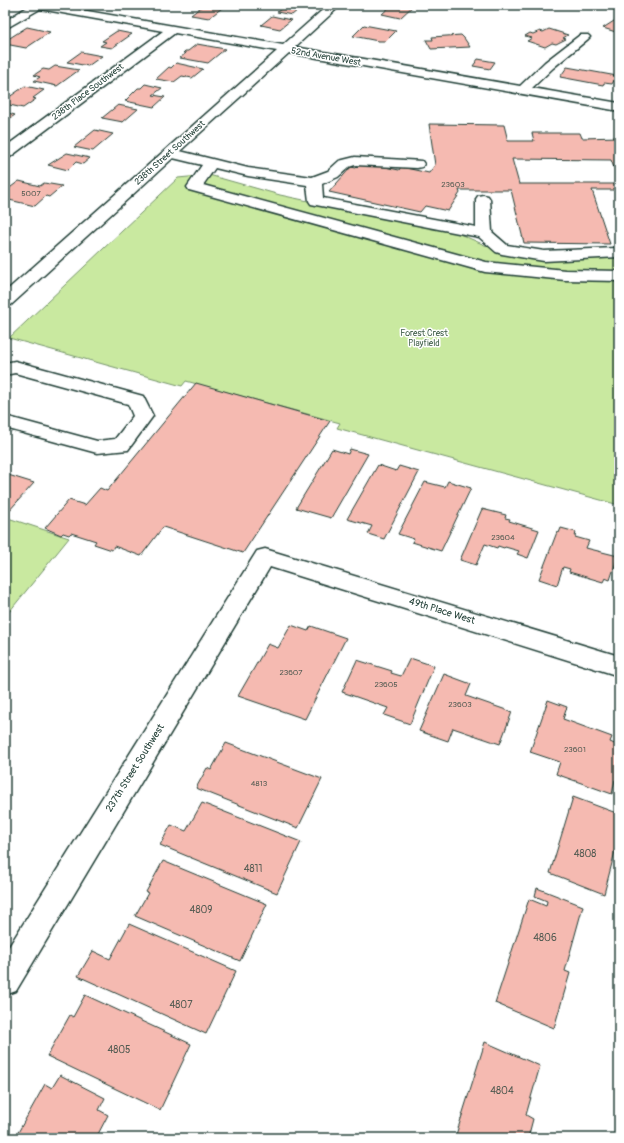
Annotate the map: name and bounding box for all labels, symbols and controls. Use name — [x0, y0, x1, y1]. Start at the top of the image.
street label: 52nd Avenue West — [290, 45, 362, 69]
street label: 238th Place Southwest — [50, 61, 126, 123]
street label: 238th Street Southwest — [132, 118, 208, 188]
house number: 23603 — [441, 180, 465, 189]
house number: 5007 — [21, 189, 42, 198]
park label: Forest Crest Playfield — [400, 328, 448, 349]
house number: 23604 — [491, 533, 515, 542]
street label: 49th Place West — [407, 595, 477, 627]
house number: 23607 — [279, 668, 303, 677]
house number: 23605 — [374, 680, 398, 689]
house number: 23603 — [448, 700, 472, 709]
street label: 237th Street Southwest — [103, 721, 167, 814]
house number: 23601 — [564, 745, 586, 754]
house number: 4813 — [251, 779, 268, 788]
house number: 4808 — [574, 848, 596, 860]
house number: 4811 — [244, 863, 262, 875]
house number: 4809 — [190, 904, 212, 916]
house number: 4806 — [533, 932, 557, 944]
house number: 4807 — [170, 999, 193, 1011]
house number: 4805 — [107, 1044, 131, 1056]
house number: 4804 — [490, 1085, 514, 1097]

